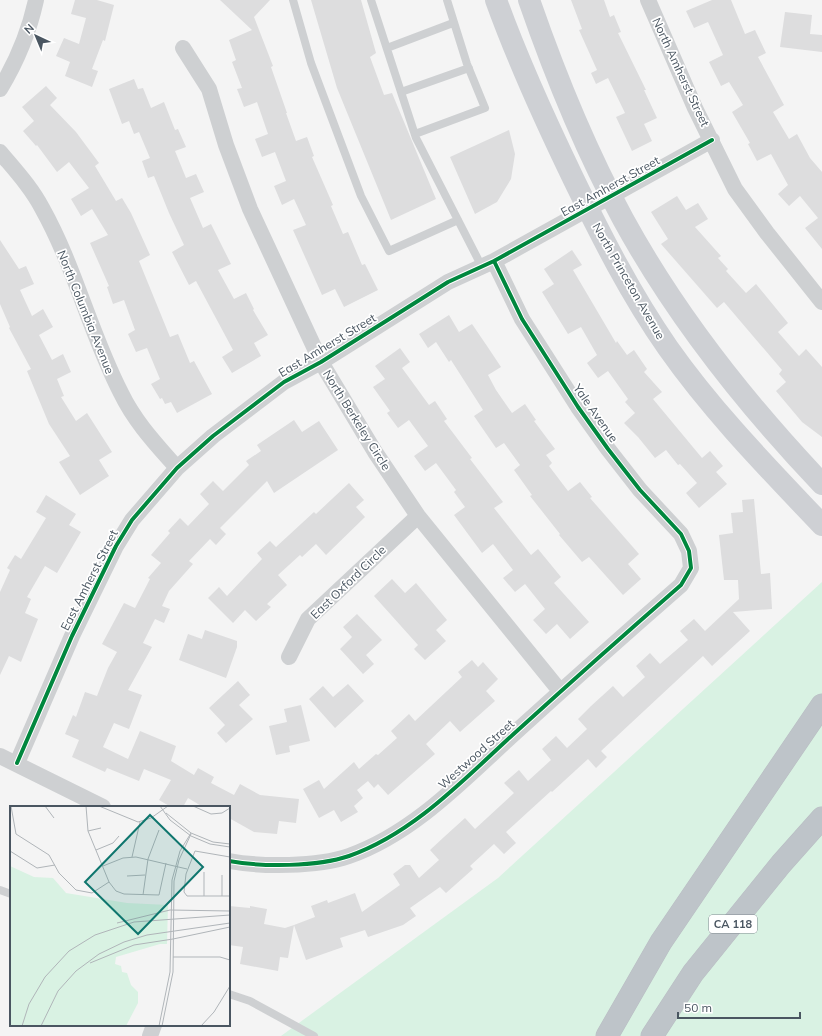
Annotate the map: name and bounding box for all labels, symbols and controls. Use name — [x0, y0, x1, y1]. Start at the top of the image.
street label: North Amherst Street — [649, 15, 713, 129]
north arrow — [16, 16, 56, 56]
text: N — [21, 21, 37, 37]
street label: East Amherst Street — [558, 153, 662, 219]
street label: North Princeton Avenue — [589, 220, 669, 342]
street label: North Columbia Avenue — [54, 248, 118, 376]
street label: East Amherst Street — [276, 310, 378, 380]
street label: North Berkeley Circle — [320, 367, 394, 473]
street label: Yale Avenue — [570, 380, 622, 445]
street label: East Amherst Street — [57, 527, 121, 633]
street label: East Oxford Circle — [307, 542, 389, 622]
street label: Westwood Street — [435, 716, 517, 792]
inset map — [10, 806, 230, 1026]
road number: CA 118 — [709, 915, 757, 933]
scale bar — [678, 994, 800, 1020]
text: 50 m — [684, 1000, 712, 1015]

